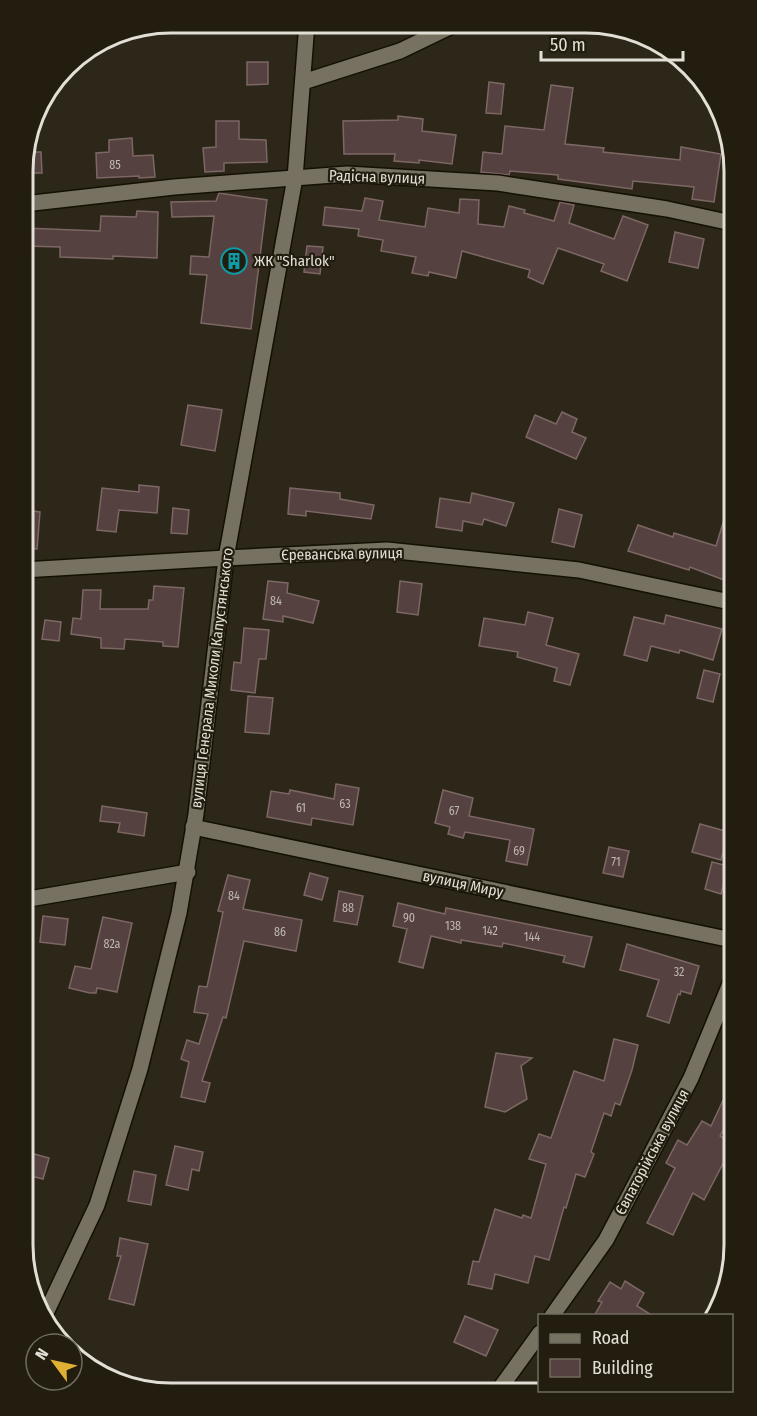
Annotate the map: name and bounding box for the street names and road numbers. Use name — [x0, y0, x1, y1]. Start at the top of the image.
street label: Радісна вулиця — [329, 166, 425, 188]
street label: Єреванська вулиця — [281, 544, 403, 564]
street label: вулиця Генерала Миколи Капустянського — [187, 547, 237, 809]
street label: вулиця Миру — [421, 867, 505, 901]
street label: Євпаторійська вулиця — [611, 1086, 693, 1218]

